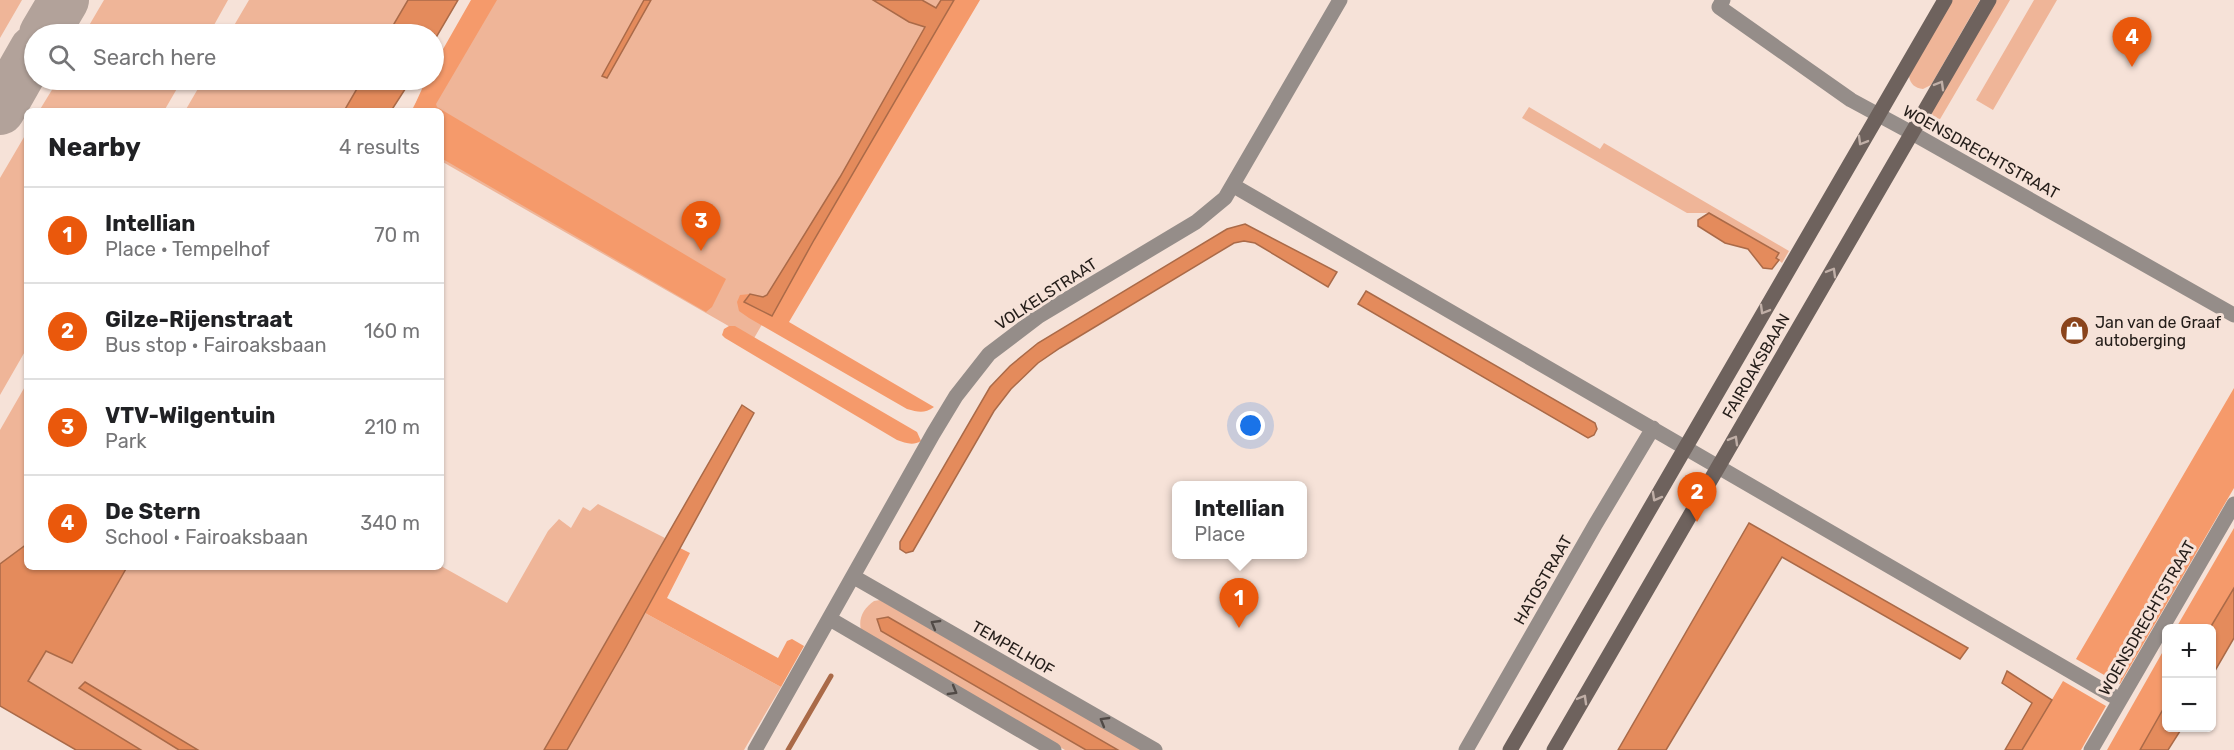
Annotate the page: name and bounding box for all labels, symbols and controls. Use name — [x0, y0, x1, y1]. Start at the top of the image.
pin: 4 — [2112, 17, 2152, 67]
search box — [24, 24, 444, 90]
icon: search — [45, 41, 78, 74]
text: Search here — [93, 44, 216, 71]
one-way arrow — [1933, 81, 1944, 91]
street label: WOENSDRECHTSTRAAT — [1900, 101, 2062, 203]
text: Nearby — [48, 132, 141, 163]
text: 4 results — [339, 135, 420, 159]
one-way arrow — [1858, 135, 1870, 145]
pin: 3 — [682, 202, 720, 251]
text: Intellian — [105, 210, 196, 237]
text: 1 — [63, 223, 72, 247]
text: 70 m — [374, 223, 420, 247]
text: Place · Tempelhof — [105, 237, 270, 261]
street label: VOLKELSTRAAT — [992, 254, 1100, 334]
one-way arrow — [1825, 268, 1836, 278]
one-way arrow — [1760, 304, 1772, 314]
text: Gilze-Rijenstraat — [105, 306, 293, 333]
street label: FAIROAKSBAAN — [1718, 310, 1794, 422]
place label: Jan van de Graaf autoberging — [2095, 313, 2222, 350]
shop icon: Jan van de Graaf autoberging — [2058, 315, 2090, 347]
text: 2 — [61, 319, 74, 343]
text: 160 m — [364, 319, 420, 343]
text: Bus stop · Fairoaksbaan — [105, 333, 327, 357]
text: VTV-Wilgentuin — [105, 402, 275, 429]
your location — [1236, 411, 1265, 440]
text: 3 — [61, 415, 74, 439]
text: 210 m — [364, 415, 420, 439]
text: Park — [105, 429, 147, 453]
one-way arrow — [1727, 436, 1739, 446]
pin: 2 — [1678, 472, 1716, 522]
popup — [1172, 481, 1307, 559]
one-way arrow — [1652, 490, 1663, 501]
text: Intellian — [1194, 495, 1285, 522]
text: De Stern — [105, 498, 201, 525]
text: 4 — [61, 511, 74, 535]
text: 340 m — [360, 511, 420, 535]
text: Place — [1194, 522, 1245, 546]
text: School · Fairoaksbaan — [105, 525, 308, 549]
street label: HATOSTRAAT — [1510, 532, 1576, 628]
street label: WOENSDRECHTSTRAAT — [2095, 537, 2199, 699]
pin: 1 — [1220, 578, 1258, 628]
street label: TEMPELHOF — [968, 617, 1058, 679]
one-way arrow — [931, 619, 941, 631]
map controls — [2162, 624, 2216, 732]
button: + — [2162, 624, 2216, 678]
button: − — [2162, 678, 2216, 732]
one-way arrow — [947, 683, 957, 695]
one-way arrow — [1576, 695, 1587, 705]
one-way arrow — [1100, 717, 1110, 728]

